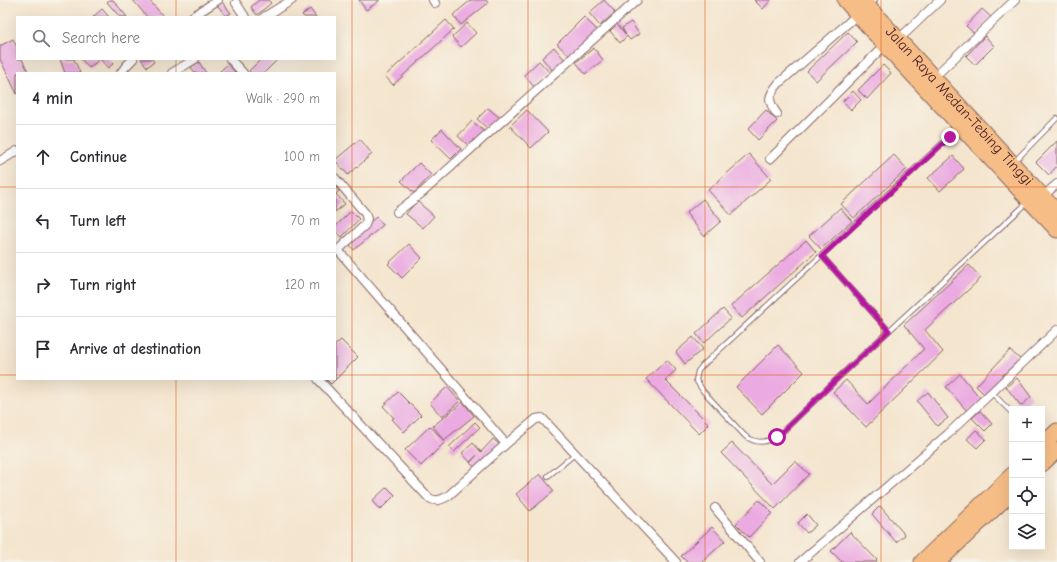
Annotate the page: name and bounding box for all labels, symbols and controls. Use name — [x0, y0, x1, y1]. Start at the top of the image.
search box — [16, 16, 336, 60]
street label: Jalan Raya Medan-Tebing Tinggi — [882, 23, 1037, 189]
icon: search — [30, 27, 52, 49]
text: Search here — [62, 29, 140, 47]
text: 4 min — [32, 89, 73, 108]
text: Walk · 290 m — [246, 91, 320, 106]
route end — [941, 128, 959, 146]
icon: ahead — [32, 146, 54, 168]
text: Continue — [70, 148, 127, 166]
text: 100 m — [284, 149, 320, 164]
icon: left — [32, 210, 54, 232]
text: Turn left — [70, 212, 126, 230]
text: 70 m — [291, 213, 320, 228]
icon: right — [32, 274, 54, 296]
text: Turn right — [70, 276, 136, 294]
text: 120 m — [285, 277, 320, 292]
icon: arrive — [32, 338, 54, 360]
text: Arrive at destination — [70, 340, 201, 358]
map controls — [1009, 406, 1045, 550]
button: + — [1009, 406, 1045, 442]
route start — [768, 428, 786, 446]
button: − — [1009, 442, 1045, 478]
button: locate — [1009, 478, 1045, 514]
button: layers — [1009, 514, 1045, 550]

